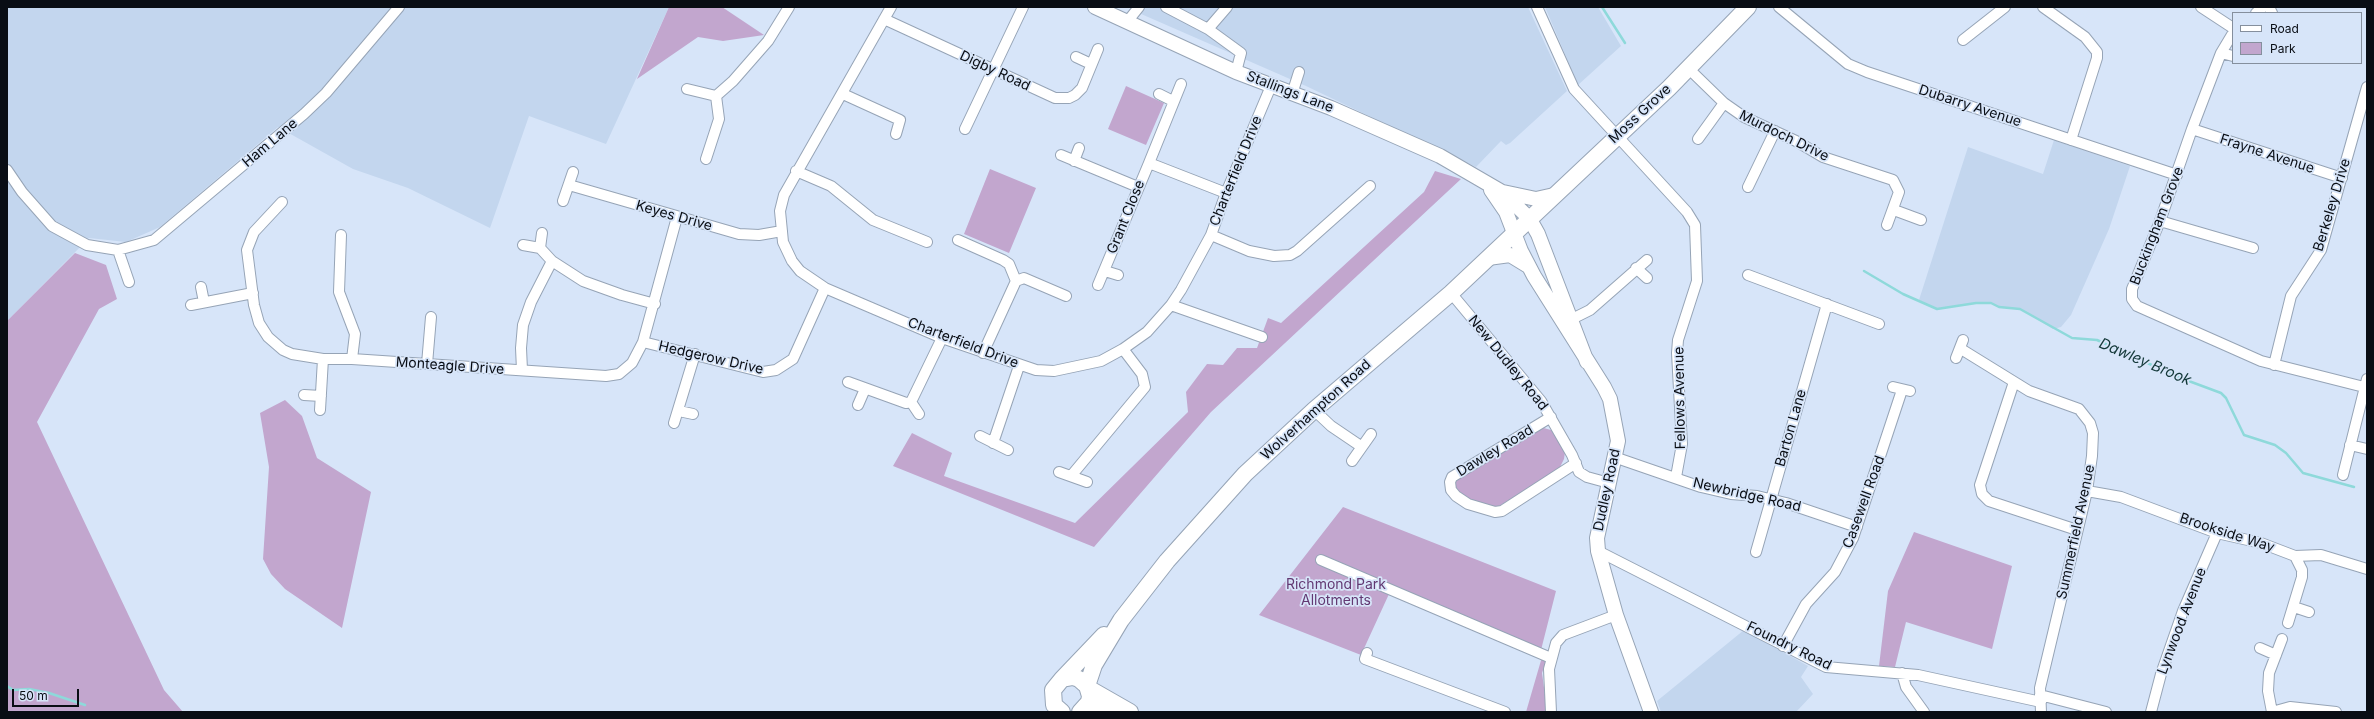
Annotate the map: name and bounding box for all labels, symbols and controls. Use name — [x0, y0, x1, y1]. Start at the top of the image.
legend — [2232, 12, 2362, 64]
text: Road — [2270, 21, 2299, 36]
text: Park — [2270, 41, 2296, 56]
street label: Digby Road — [957, 47, 1033, 95]
street label: Stallings Lane — [1244, 68, 1336, 116]
street label: Moss Grove — [1605, 81, 1675, 147]
street label: Dubarry Avenue — [1917, 81, 2023, 131]
street label: Murdoch Drive — [1736, 107, 1832, 165]
street label: Charterfield Drive — [1206, 113, 1266, 229]
street label: Ham Lane — [239, 115, 301, 171]
street label: Frayne Avenue — [2218, 131, 2316, 177]
street label: Berkeley Drive — [2310, 157, 2354, 253]
street label: Buckingham Grove — [2127, 165, 2187, 287]
street label: Grant Close — [1104, 178, 1148, 256]
street label: Keyes Drive — [634, 197, 714, 235]
street label: New Dudley Road — [1464, 312, 1552, 414]
street label: Charterfield Drive — [905, 314, 1021, 372]
water label: Dawley Brook — [2096, 334, 2194, 390]
street label: Hedgerow Drive — [657, 338, 765, 378]
street label: Fellows Avenue — [1671, 346, 1689, 450]
street label: Monteagle Drive — [395, 354, 505, 378]
street label: Wolverhampton Road — [1258, 356, 1374, 464]
street label: Barton Lane — [1772, 387, 1810, 469]
street label: Dawley Road — [1454, 422, 1536, 480]
street label: Dudley Road — [1590, 447, 1624, 533]
street label: Casewell Road — [1839, 453, 1889, 551]
street label: Summerfield Avenue — [2054, 463, 2098, 601]
street label: Newbridge Road — [1691, 474, 1803, 516]
street label: Brookside Way — [2177, 510, 2277, 556]
street label: Lynwood Avenue — [2154, 565, 2210, 677]
park label: Richmond Park Allotments — [1286, 577, 1386, 610]
street label: Foundry Road — [1744, 618, 1834, 674]
scale bar — [14, 681, 81, 707]
text: 50 m — [19, 688, 48, 703]

